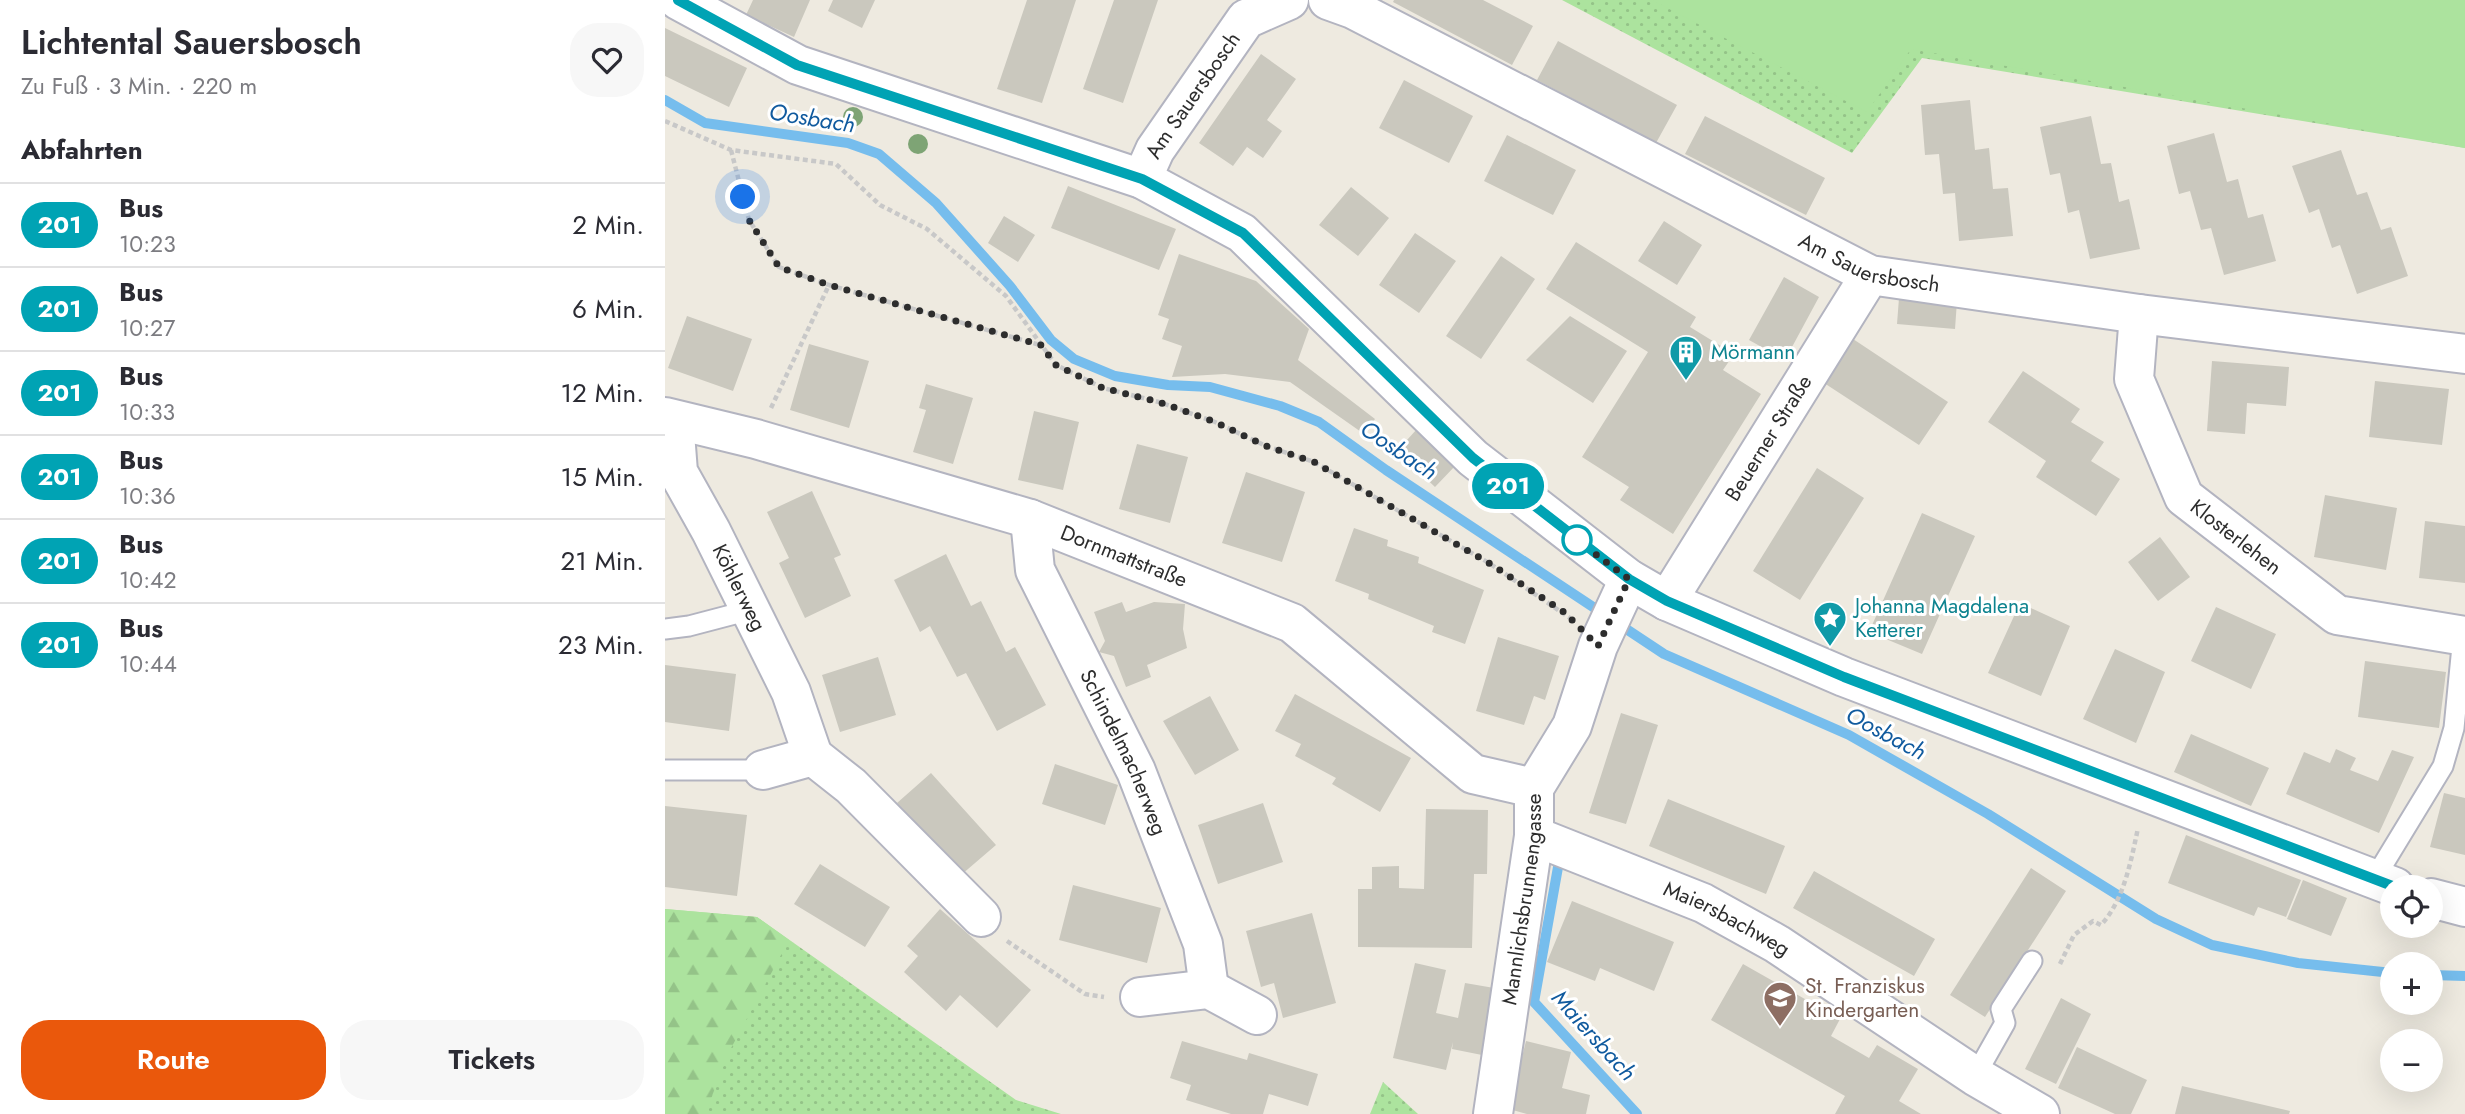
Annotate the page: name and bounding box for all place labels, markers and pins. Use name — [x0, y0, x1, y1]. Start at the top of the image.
building icon: Mörmann — [1667, 333, 1705, 382]
place label: Mörmann — [1711, 337, 1795, 367]
unlabelled marker — [1562, 525, 1592, 555]
place label: Johanna Magdalena Ketterer — [1852, 591, 2029, 645]
place icon: Johanna Magdalena Ketterer — [1811, 599, 1849, 648]
place label: St. Franziskus Kindergarten — [1805, 971, 1925, 1025]
school or university icon: St. Franziskus Kindergarten — [1761, 979, 1799, 1028]

